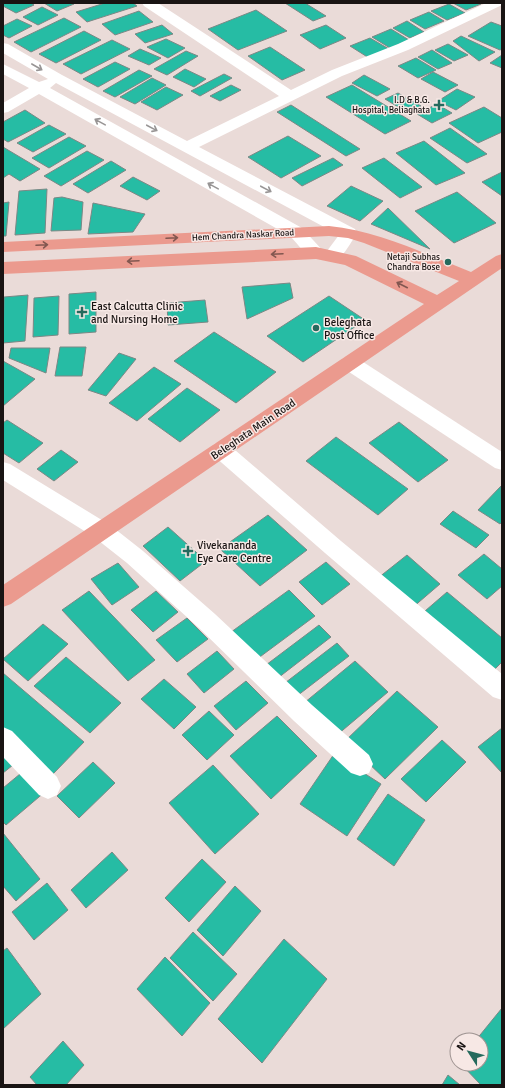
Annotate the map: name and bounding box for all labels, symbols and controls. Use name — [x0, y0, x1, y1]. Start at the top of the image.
one-way arrow — [31, 63, 43, 71]
place label: I.D & B.G. Hospital, Beliaghata — [352, 95, 430, 116]
marker: I.D & B.G. Hospital, Beliaghata — [433, 99, 445, 111]
one-way arrow — [94, 118, 106, 126]
one-way arrow — [145, 125, 157, 132]
one-way arrow — [208, 181, 220, 189]
one-way arrow — [260, 186, 272, 193]
street label: Hem Chandra Naskar Road — [192, 227, 295, 244]
one-way arrow — [165, 235, 178, 242]
one-way arrow — [35, 241, 48, 248]
one-way arrow — [271, 251, 284, 258]
place label: Netaji Subhas Chandra Bose — [387, 252, 440, 273]
marker: Netaji Subhas Chandra Bose — [443, 257, 453, 267]
one-way arrow — [127, 258, 140, 265]
one-way arrow — [396, 281, 408, 288]
place label: East Calcutta Clinic and Nursing Home — [91, 300, 183, 326]
marker: East Calcutta Clinic and Nursing Home — [76, 306, 88, 318]
place label: Beleghata Post Office — [324, 316, 374, 342]
marker: Beleghata Post Office — [311, 323, 321, 333]
street label: Beleghata Main Road — [208, 396, 298, 463]
place label: Vivekananda Eye Care Centre — [197, 539, 271, 565]
marker: Vivekananda Eye Care Centre — [182, 545, 194, 557]
north arrow — [449, 1032, 489, 1072]
text: N — [454, 1039, 469, 1053]

